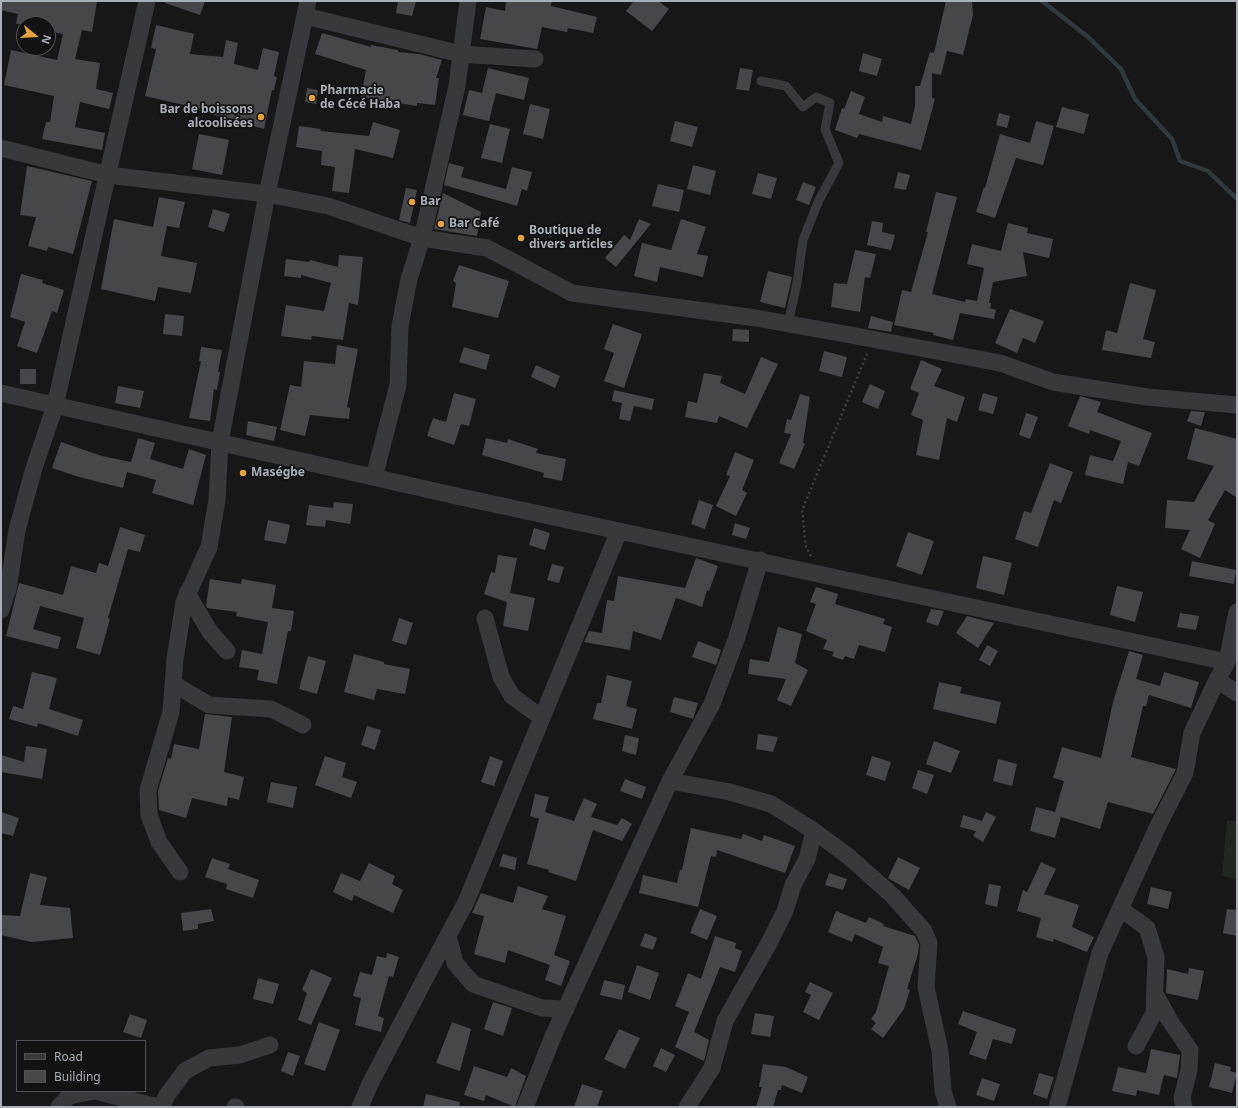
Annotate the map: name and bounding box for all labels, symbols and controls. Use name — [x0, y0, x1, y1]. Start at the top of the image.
north arrow — [16, 16, 56, 56]
text: N — [38, 33, 55, 46]
place label: Pharmacie de Cécé Haba — [320, 84, 400, 112]
marker: Pharmacie de Cécé Haba — [307, 93, 317, 103]
place label: Bar de boissons alcoolisées — [159, 103, 253, 131]
marker: Bar de boissons alcoolisées — [256, 112, 266, 122]
place label: Bar — [420, 195, 441, 209]
marker: Bar — [407, 197, 417, 207]
place label: Bar Café — [449, 217, 499, 231]
marker: Bar Café — [436, 219, 446, 229]
place label: Boutique de divers articles — [529, 224, 613, 252]
marker: Boutique de divers articles — [516, 233, 526, 243]
place label: Maségbe — [251, 466, 305, 480]
marker: Maségbe — [238, 468, 248, 478]
legend — [16, 1040, 146, 1092]
text: Road — [54, 1048, 83, 1065]
text: Building — [54, 1068, 101, 1085]

